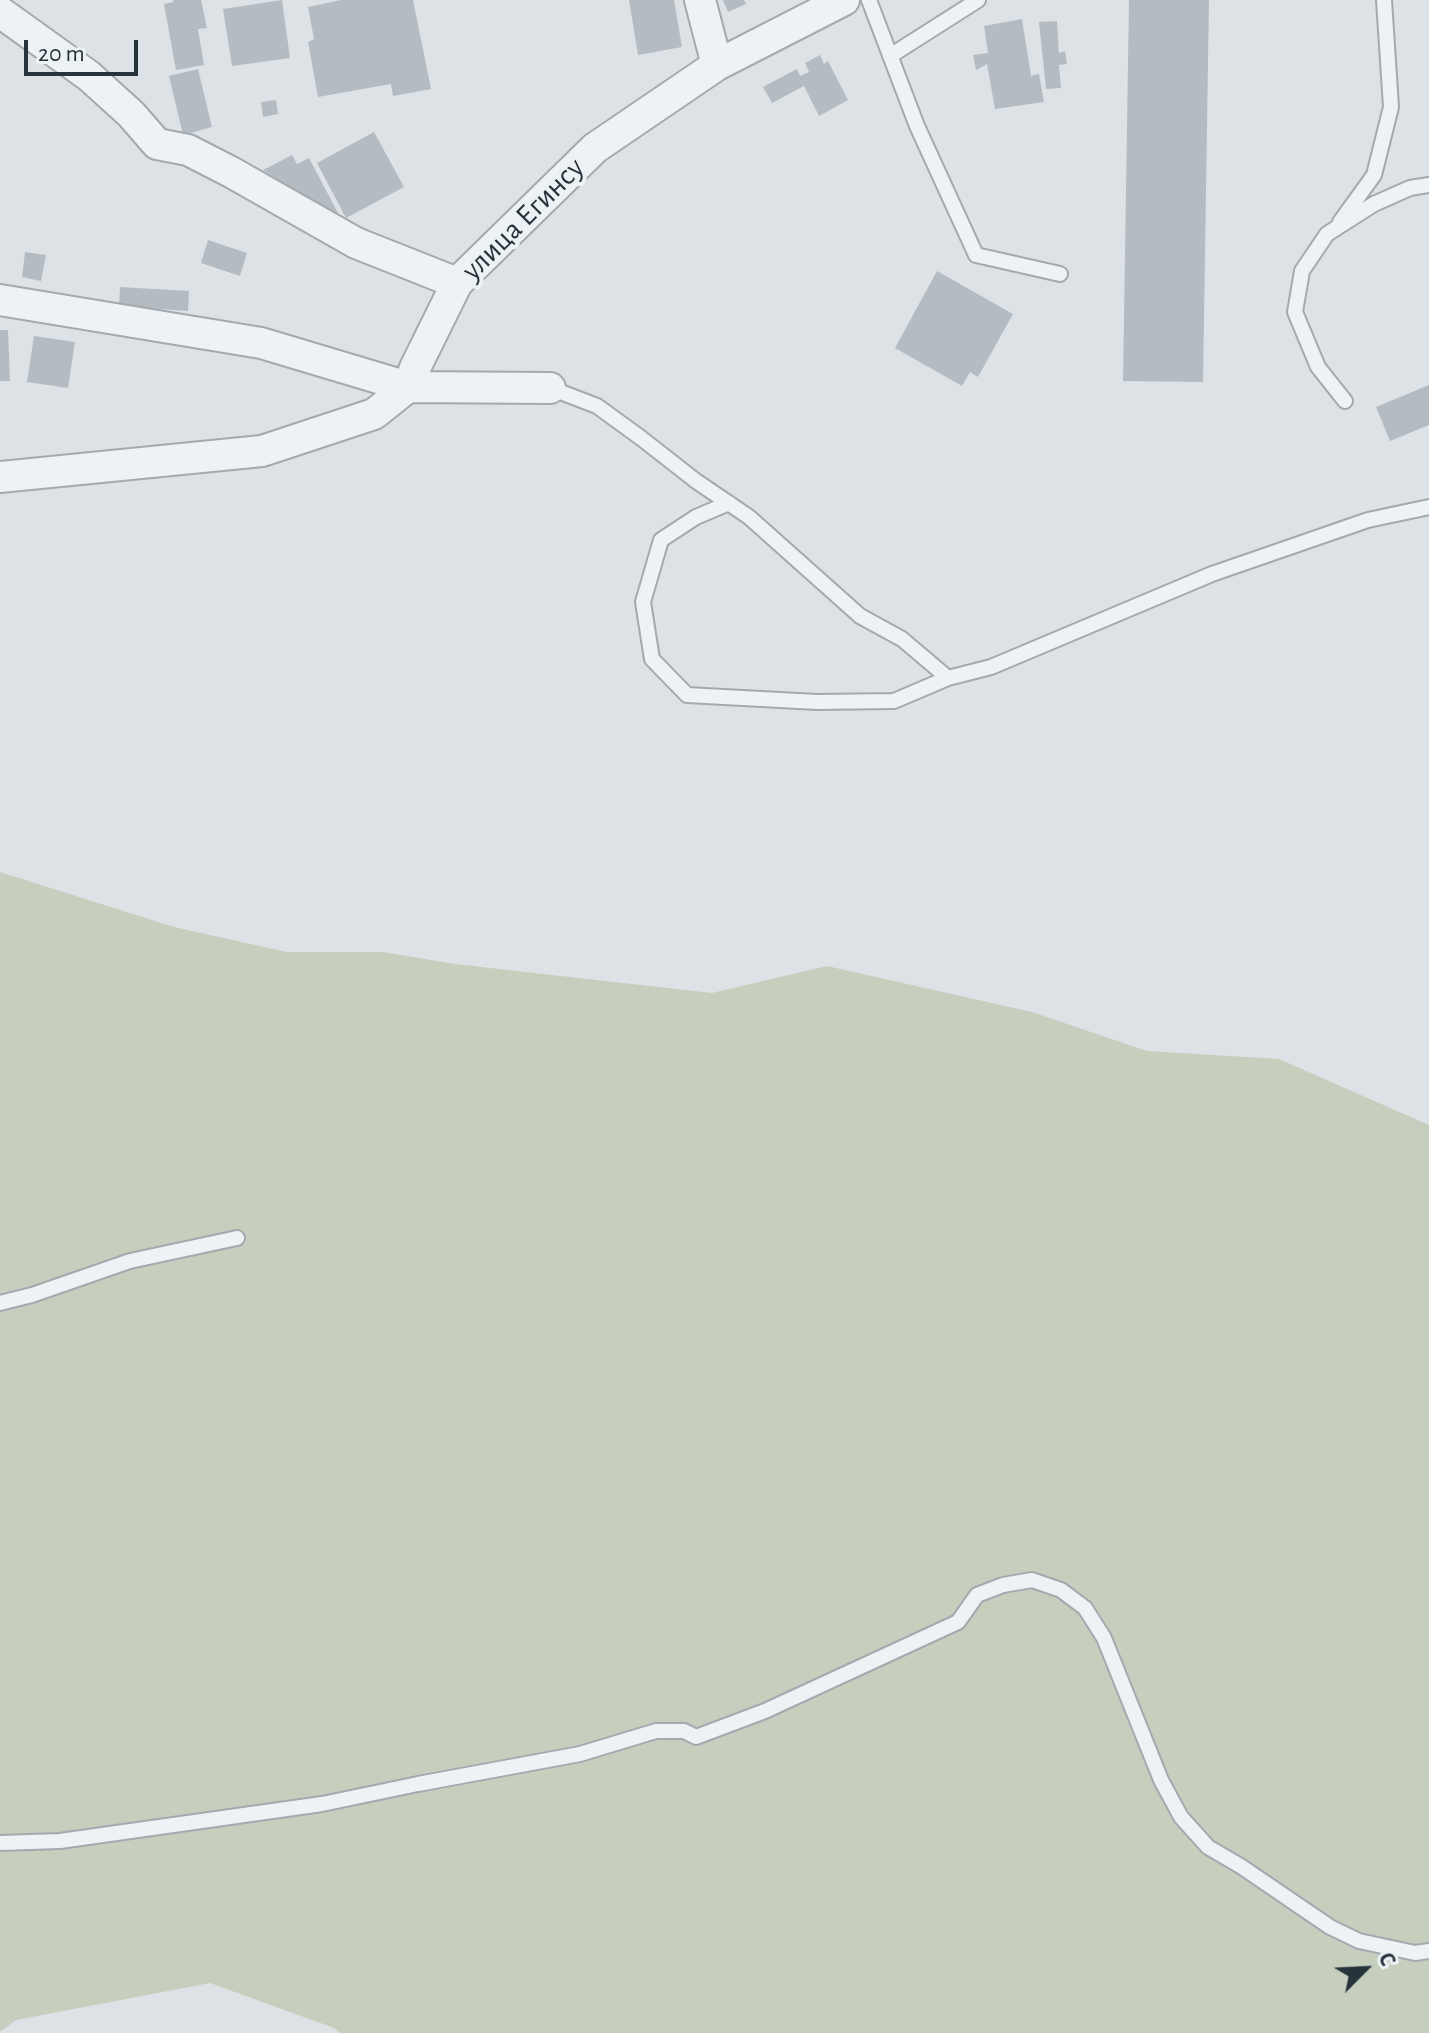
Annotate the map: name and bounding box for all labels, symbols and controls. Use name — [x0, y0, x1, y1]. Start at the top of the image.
scale bar — [28, 24, 142, 74]
text: 20 m — [38, 42, 85, 66]
street label: улица Егинсу — [454, 150, 592, 288]
north arrow — [1325, 1929, 1405, 2009]
text: С — [1374, 1949, 1399, 1969]

